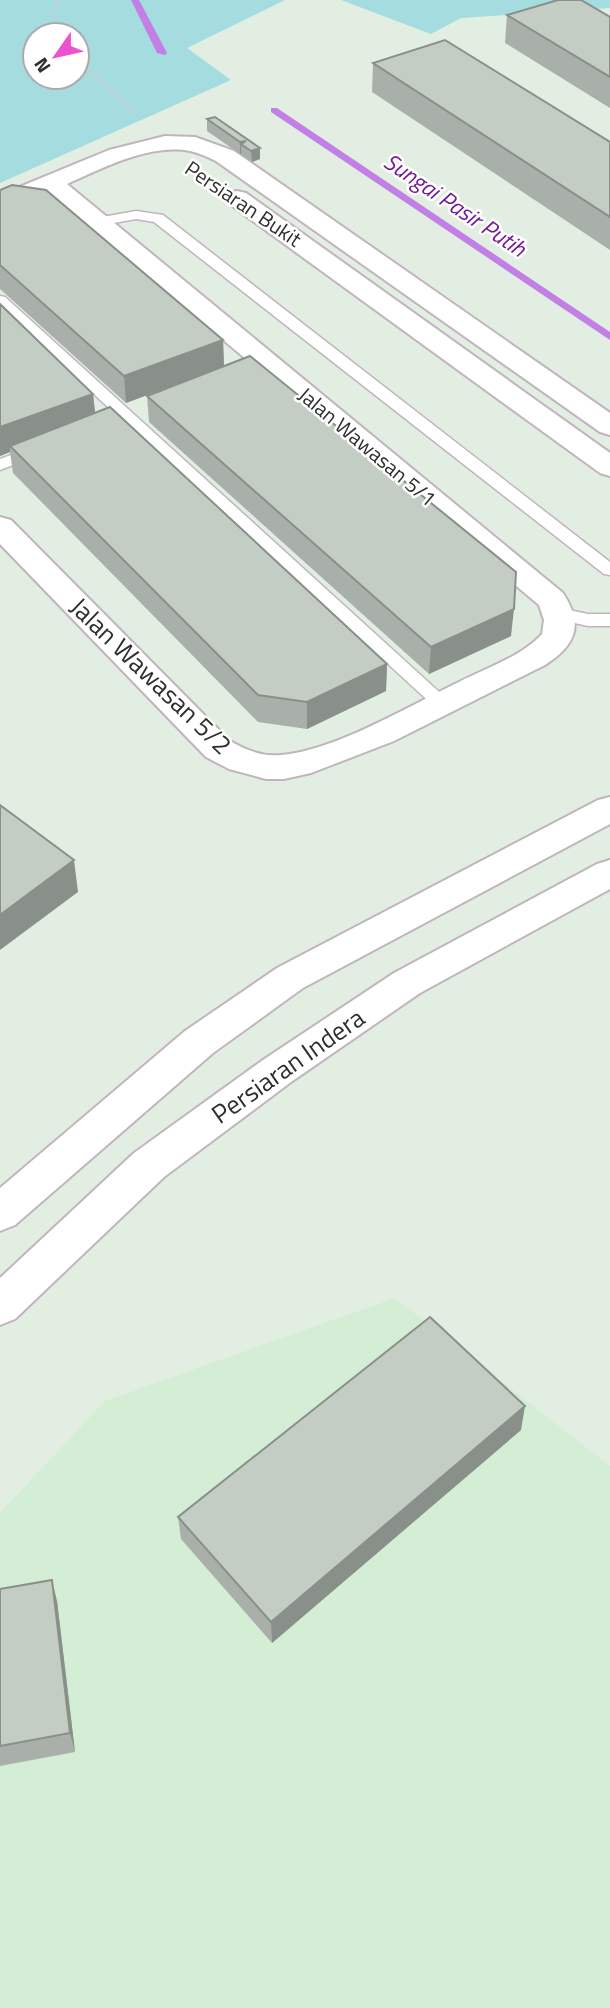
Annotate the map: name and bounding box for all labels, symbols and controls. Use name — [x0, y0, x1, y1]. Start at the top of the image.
north arrow — [21, 21, 91, 91]
text: N — [26, 52, 57, 79]
water label: Sungai Pasir Putih — [377, 144, 534, 266]
street label: Persiaran Bukit — [179, 152, 309, 255]
street label: Jalan Wawasan 5/1 — [292, 379, 444, 514]
street label: Jalan Wawasan 5/2 — [61, 588, 241, 763]
street label: Persiaran Indera — [203, 998, 372, 1133]

